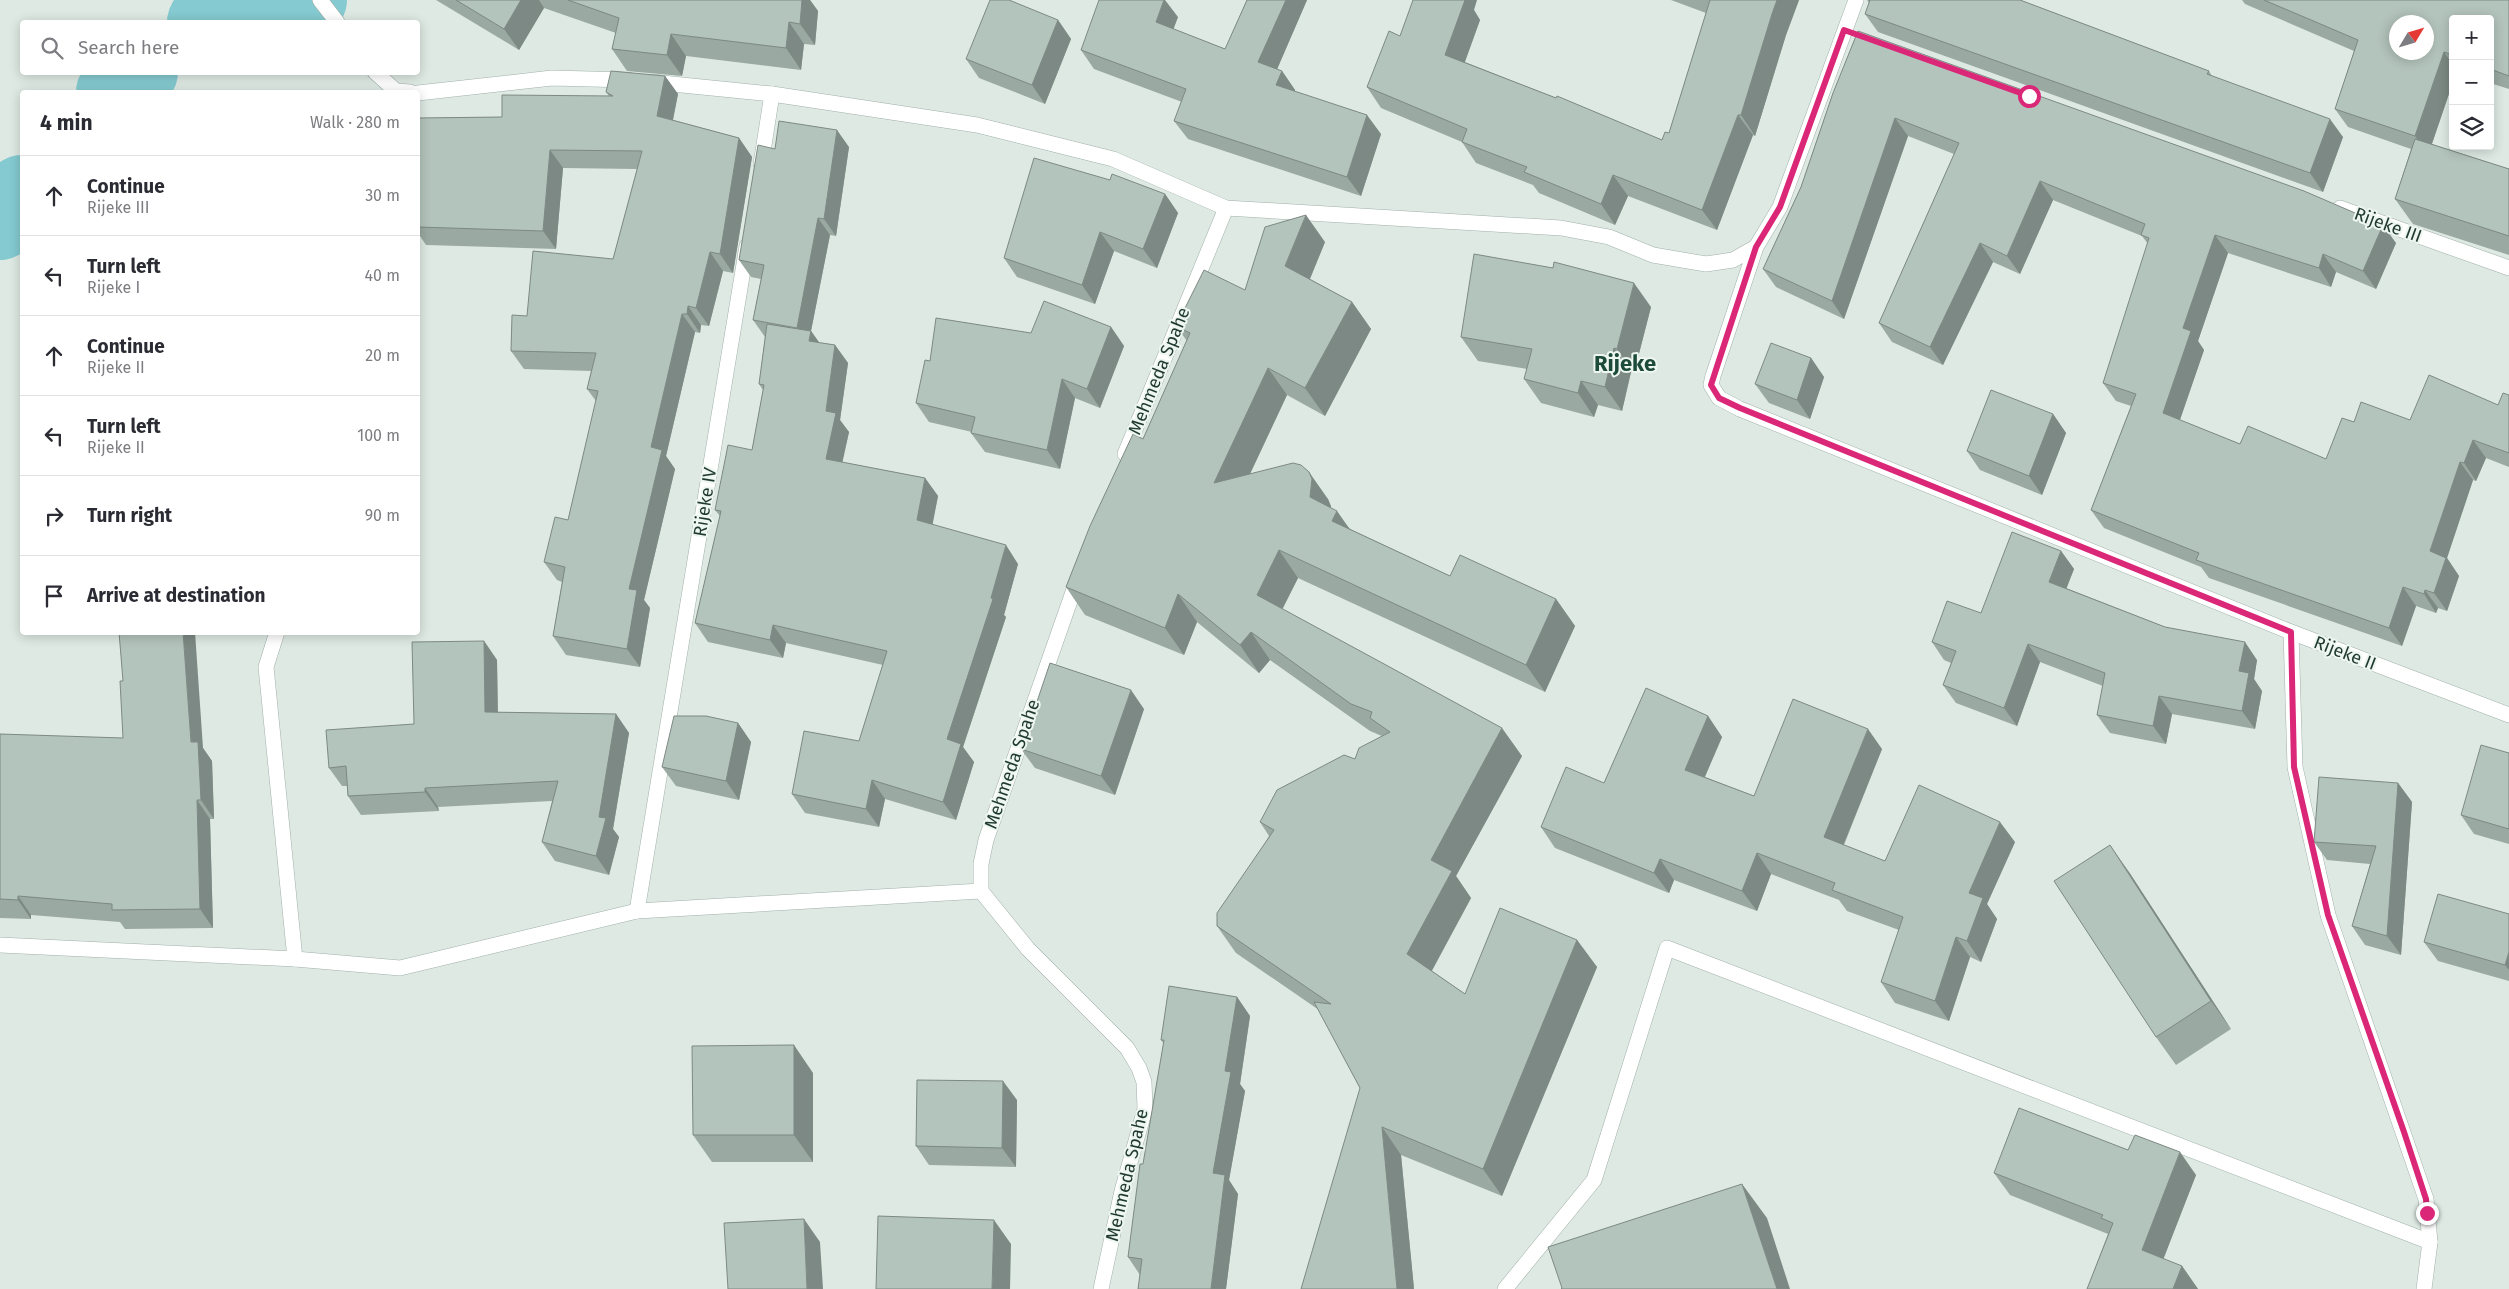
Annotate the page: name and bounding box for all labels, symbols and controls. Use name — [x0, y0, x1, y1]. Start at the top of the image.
north arrow — [2389, 15, 2434, 60]
map controls — [2449, 15, 2494, 150]
button: + — [2449, 15, 2494, 60]
search box — [20, 20, 420, 75]
icon: search — [38, 34, 66, 62]
text: Search here — [78, 36, 179, 59]
button: − — [2449, 60, 2494, 105]
route start — [2018, 85, 2041, 108]
button: layers — [2449, 105, 2494, 150]
text: 4 min — [40, 110, 93, 136]
text: Walk · 280 m — [310, 113, 400, 132]
text: Continue — [87, 175, 165, 198]
icon: ahead — [40, 182, 68, 210]
text: 30 m — [365, 186, 400, 205]
text: Rijeke III — [87, 198, 150, 217]
street label: Rijeke III — [2351, 203, 2425, 247]
text: Turn left — [87, 255, 161, 278]
icon: left — [40, 262, 68, 290]
text: 40 m — [365, 266, 400, 285]
text: Rijeke I — [87, 278, 140, 297]
street label: Mehmeda Spahe — [1123, 304, 1195, 438]
text: Continue — [87, 335, 165, 358]
icon: ahead — [40, 342, 68, 370]
text: 20 m — [365, 346, 400, 365]
district label: Rijeke — [1594, 350, 1656, 377]
text: Rijeke II — [87, 358, 145, 377]
text: Turn left — [87, 415, 161, 438]
icon: left — [40, 422, 68, 450]
text: 100 m — [357, 426, 400, 445]
text: Rijeke II — [87, 438, 145, 457]
street label: Rijeke IV — [689, 466, 721, 538]
icon: right — [40, 502, 68, 530]
text: Turn right — [87, 504, 172, 527]
text: 90 m — [365, 506, 400, 525]
icon: arrive — [40, 582, 68, 610]
text: Arrive at destination — [87, 584, 266, 607]
street label: Rijeke II — [2311, 631, 2379, 675]
street label: Mehmeda Spahe — [980, 696, 1044, 832]
street label: Mehmeda Spahe — [1101, 1107, 1153, 1243]
route end — [2416, 1202, 2439, 1225]

